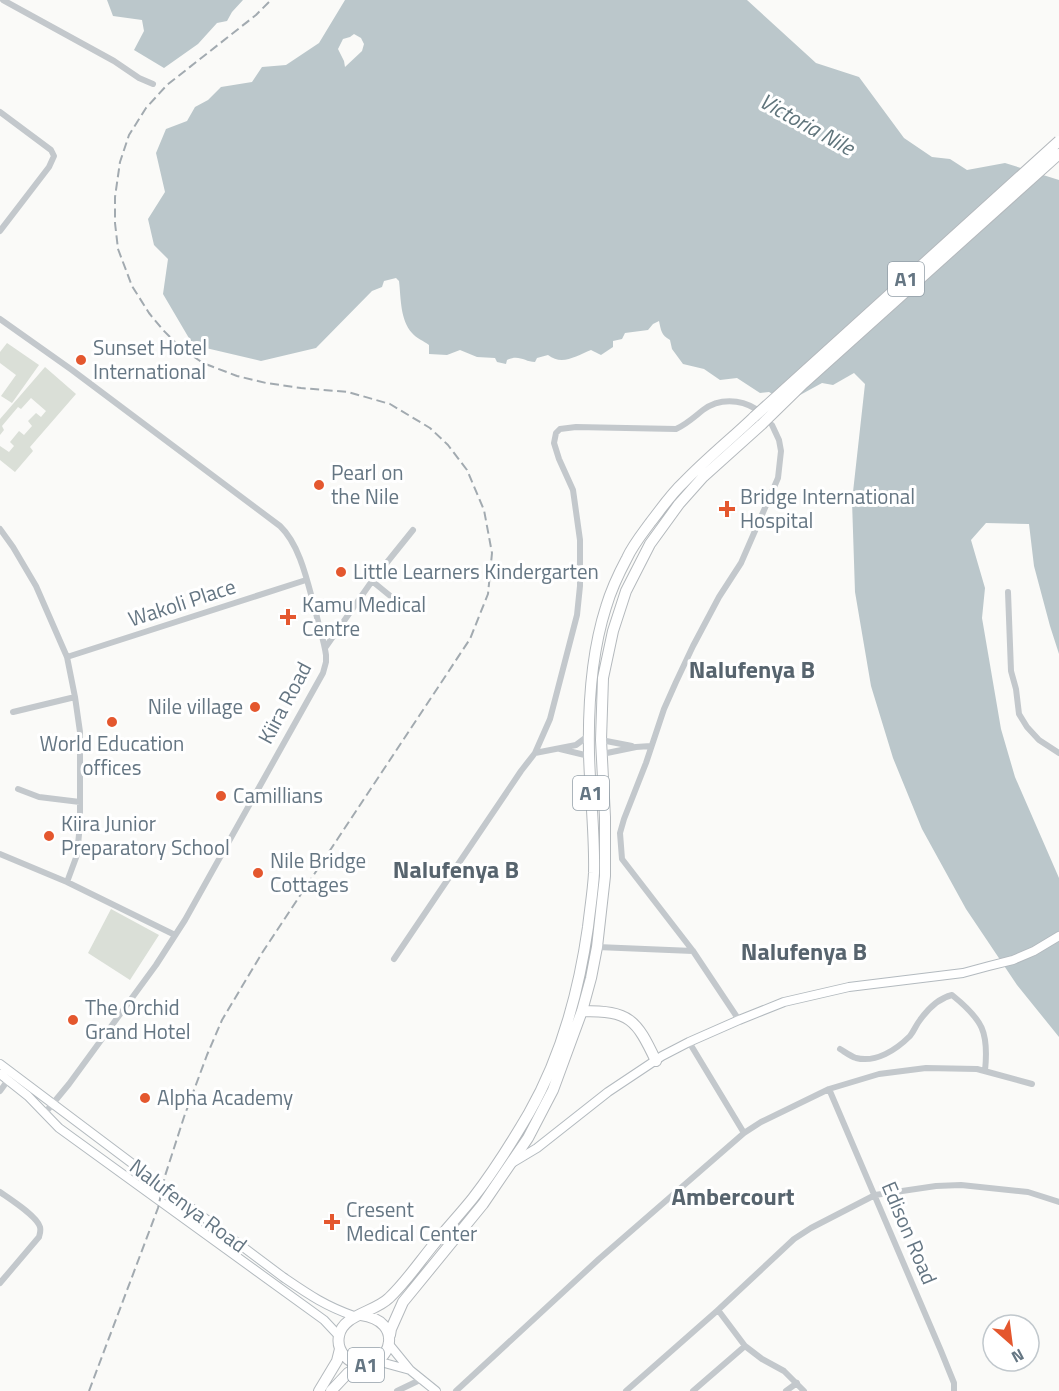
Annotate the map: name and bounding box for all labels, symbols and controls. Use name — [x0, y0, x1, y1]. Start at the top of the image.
water label: Victoria Nile — [753, 84, 862, 165]
road number: A1 — [888, 262, 924, 296]
place label: Sunset Hotel International — [93, 331, 207, 387]
marker: Sunset Hotel International — [74, 353, 88, 367]
place label: Pearl on the Nile — [331, 456, 404, 512]
marker: Pearl on the Nile — [312, 478, 326, 492]
place label: Bridge International Hospital — [740, 480, 915, 536]
marker: Bridge International Hospital — [718, 500, 736, 518]
place label: Little Learners Kindergarten — [353, 555, 599, 587]
marker: Little Learners Kindergarten — [334, 565, 348, 579]
street label: Wakoli Place — [124, 570, 240, 634]
place label: Kamu Medical Centre — [302, 588, 426, 644]
marker: Kamu Medical Centre — [279, 608, 297, 626]
district label: Nalufenya B — [689, 651, 815, 687]
street label: Kiira Road — [249, 656, 319, 749]
place label: Nile village — [148, 690, 243, 722]
marker: Nile village — [248, 700, 262, 714]
marker: World Education offices — [105, 715, 119, 729]
place label: World Education offices — [40, 727, 184, 783]
road number: A1 — [573, 776, 609, 810]
place label: Camillians — [233, 779, 323, 811]
marker: Camillians — [214, 789, 228, 803]
place label: Kiira Junior Preparatory School — [61, 807, 230, 863]
marker: Kiira Junior Preparatory School — [42, 829, 56, 843]
place label: Nile Bridge Cottages — [270, 844, 366, 900]
district label: Nalufenya B — [393, 851, 519, 887]
marker: Nile Bridge Cottages — [251, 866, 265, 880]
district label: Nalufenya B — [741, 933, 867, 969]
place label: The Orchid Grand Hotel — [85, 991, 191, 1047]
marker: The Orchid Grand Hotel — [66, 1013, 80, 1027]
place label: Alpha Academy — [157, 1081, 293, 1113]
marker: Alpha Academy — [138, 1091, 152, 1105]
street label: Nalufenya Road — [123, 1150, 254, 1260]
street label: Edison Road — [874, 1176, 946, 1289]
district label: Ambercourt — [671, 1178, 795, 1214]
place label: Cresent Medical Center — [346, 1193, 477, 1249]
marker: Cresent Medical Center — [323, 1213, 341, 1231]
north arrow — [981, 1313, 1041, 1373]
text: N — [1008, 1343, 1029, 1369]
road number: A1 — [348, 1348, 384, 1382]

